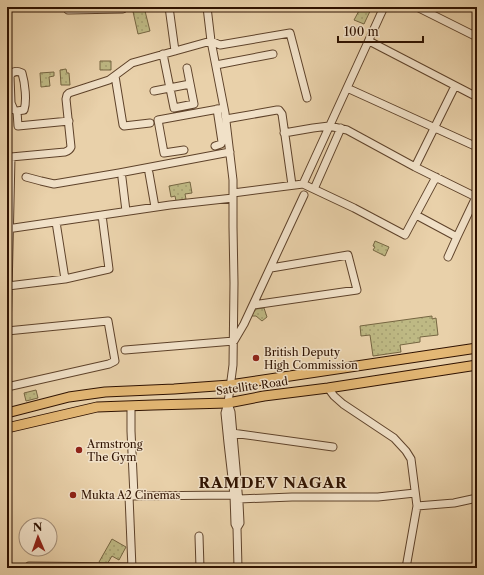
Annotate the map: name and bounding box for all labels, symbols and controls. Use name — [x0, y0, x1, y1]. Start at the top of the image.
scale bar — [338, 18, 423, 44]
text: 100 m — [344, 24, 379, 39]
place label: British Deputy High Commission — [264, 345, 358, 372]
marker: British Deputy High Commission — [251, 353, 261, 363]
street label: Satellite Road — [215, 374, 289, 398]
place label: Armstrong The Gym — [86, 437, 143, 464]
marker: Armstrong The Gym — [74, 445, 84, 455]
district label: RAMDEV NAGAR — [198, 473, 348, 492]
place label: Mukta A2 Cinemas — [81, 488, 181, 502]
marker: Mukta A2 Cinemas — [68, 490, 78, 500]
north arrow — [18, 517, 58, 557]
text: N — [33, 520, 43, 534]

